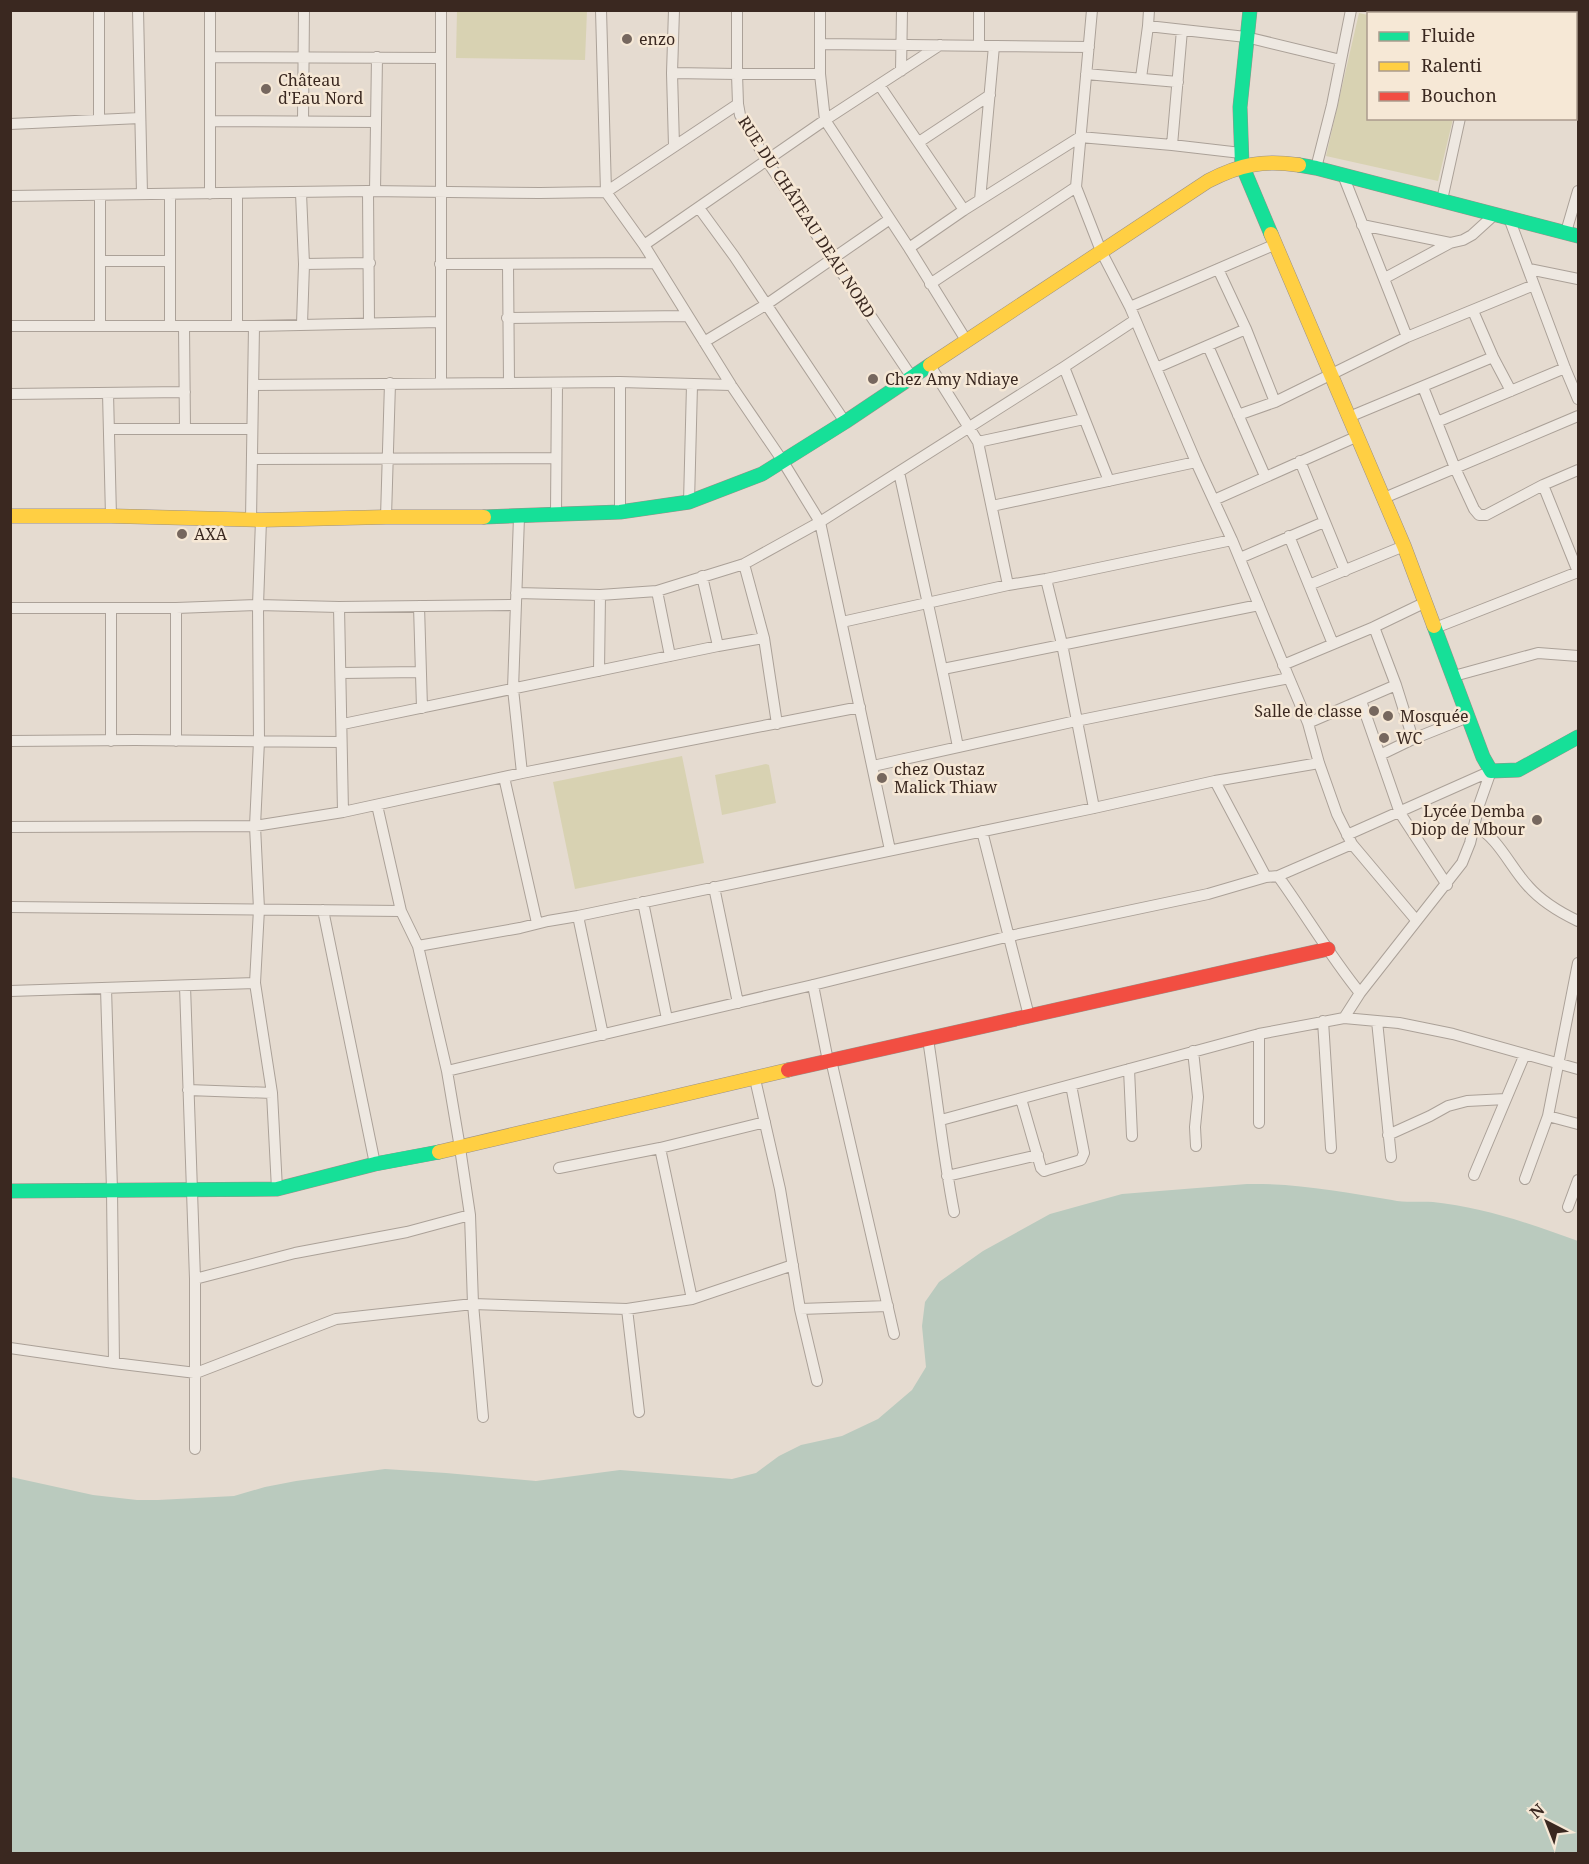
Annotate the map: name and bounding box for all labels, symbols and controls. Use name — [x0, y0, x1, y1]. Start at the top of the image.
legend — [1367, 12, 1577, 120]
text: Fluide — [1421, 23, 1475, 47]
place label: enzo — [639, 28, 675, 50]
marker: enzo — [620, 32, 634, 46]
text: Ralenti — [1421, 53, 1482, 77]
place label: Château d'Eau Nord — [278, 69, 364, 109]
marker: Château d'Eau Nord — [259, 82, 273, 96]
text: Bouchon — [1421, 83, 1497, 107]
street label: RUE DU CHÂTEAU DEAU NORD — [733, 112, 881, 322]
place label: Chez Amy Ndiaye — [885, 368, 1019, 390]
marker: Chez Amy Ndiaye — [866, 372, 880, 386]
place label: AXA — [194, 523, 228, 545]
marker: AXA — [175, 527, 189, 541]
place label: Salle de classe — [1254, 700, 1362, 722]
marker: Salle de classe — [1367, 704, 1381, 718]
place label: Mosquée — [1400, 705, 1469, 727]
marker: Mosquée — [1381, 709, 1395, 723]
place label: WC — [1396, 727, 1422, 749]
marker: WC — [1377, 731, 1391, 745]
place label: chez Oustaz Malick Thiaw — [894, 758, 998, 798]
marker: chez Oustaz Malick Thiaw — [875, 771, 889, 785]
place label: Lycée Demba Diop de Mbour — [1411, 800, 1525, 840]
marker: Lycée Demba Diop de Mbour — [1530, 813, 1544, 827]
north arrow — [1517, 1792, 1577, 1852]
text: N — [1525, 1798, 1549, 1823]

